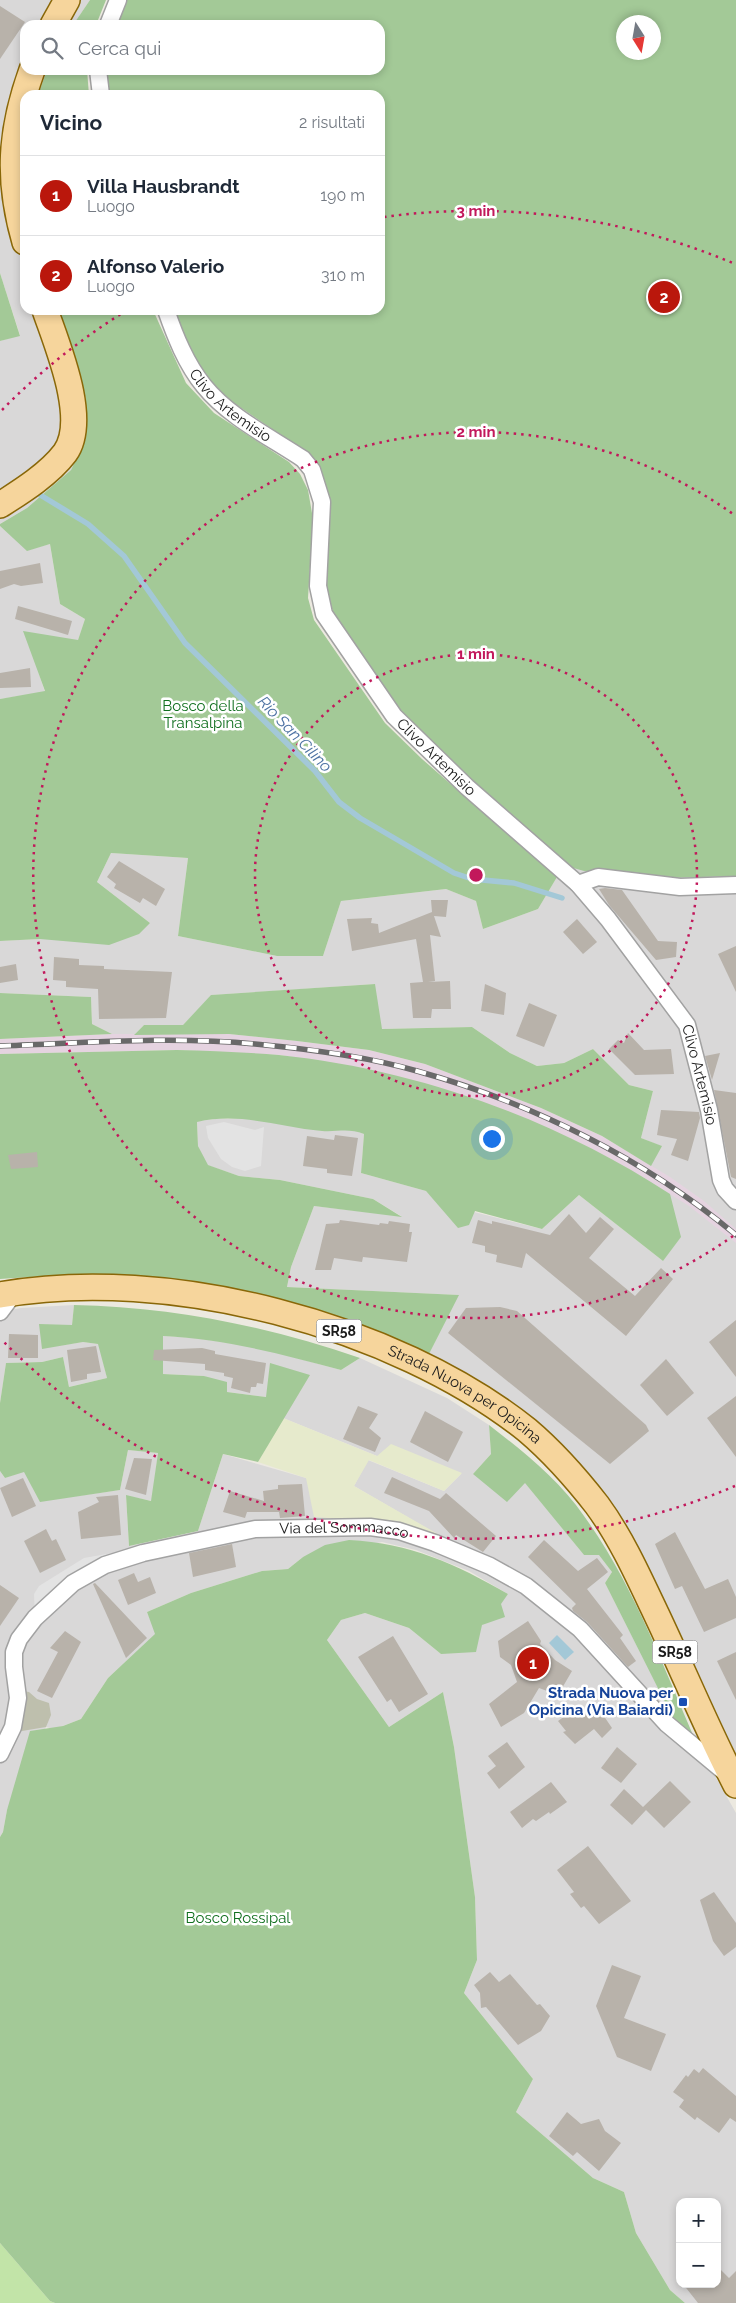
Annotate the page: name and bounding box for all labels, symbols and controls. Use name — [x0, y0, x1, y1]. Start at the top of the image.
north arrow — [616, 15, 661, 60]
search box — [20, 20, 385, 75]
icon: search — [38, 34, 66, 62]
text: Cerca qui — [78, 37, 161, 59]
text: Vicino — [40, 110, 102, 135]
text: 2 risultati — [299, 113, 365, 132]
text: Villa Hausbrandt — [87, 175, 240, 197]
text: 1 — [52, 186, 60, 205]
text: 190 m — [320, 186, 365, 205]
text: Luogo — [87, 197, 135, 216]
text: 3 min — [457, 202, 495, 220]
text: Alfonso Valerio — [87, 255, 224, 277]
text: 2 — [51, 266, 61, 285]
text: 310 m — [321, 266, 365, 285]
text: Luogo — [87, 277, 135, 296]
pin: 2 — [648, 278, 680, 316]
street label: Clivo Artemisio — [185, 366, 275, 446]
text: 2 min — [457, 423, 495, 441]
text: 1 min — [457, 645, 495, 663]
water label: Rio San Cilino — [254, 692, 336, 776]
park label: Bosco della Transalpina — [162, 697, 244, 732]
street label: Clivo Artemisio — [393, 715, 480, 800]
centre of rings — [467, 866, 485, 884]
street label: Clivo Artemisio — [678, 1022, 720, 1127]
your location — [479, 1126, 505, 1152]
road number: SR58 — [316, 1320, 362, 1342]
street label: Strada Nuova per Opicina — [385, 1341, 545, 1448]
street label: Via del Sommacco — [279, 1518, 411, 1543]
road number: SR58 — [652, 1640, 698, 1664]
pin: 1 — [517, 1644, 549, 1682]
place label: Strada Nuova per Opicina (Via Baiardi) — [529, 1684, 673, 1719]
marker: Strada Nuova per Opicina (Via Baiardi) — [677, 1696, 689, 1708]
park label: Bosco Rossipal — [186, 1909, 291, 1927]
map controls — [676, 2198, 721, 2288]
button: + — [676, 2198, 721, 2243]
button: − — [676, 2243, 721, 2288]

